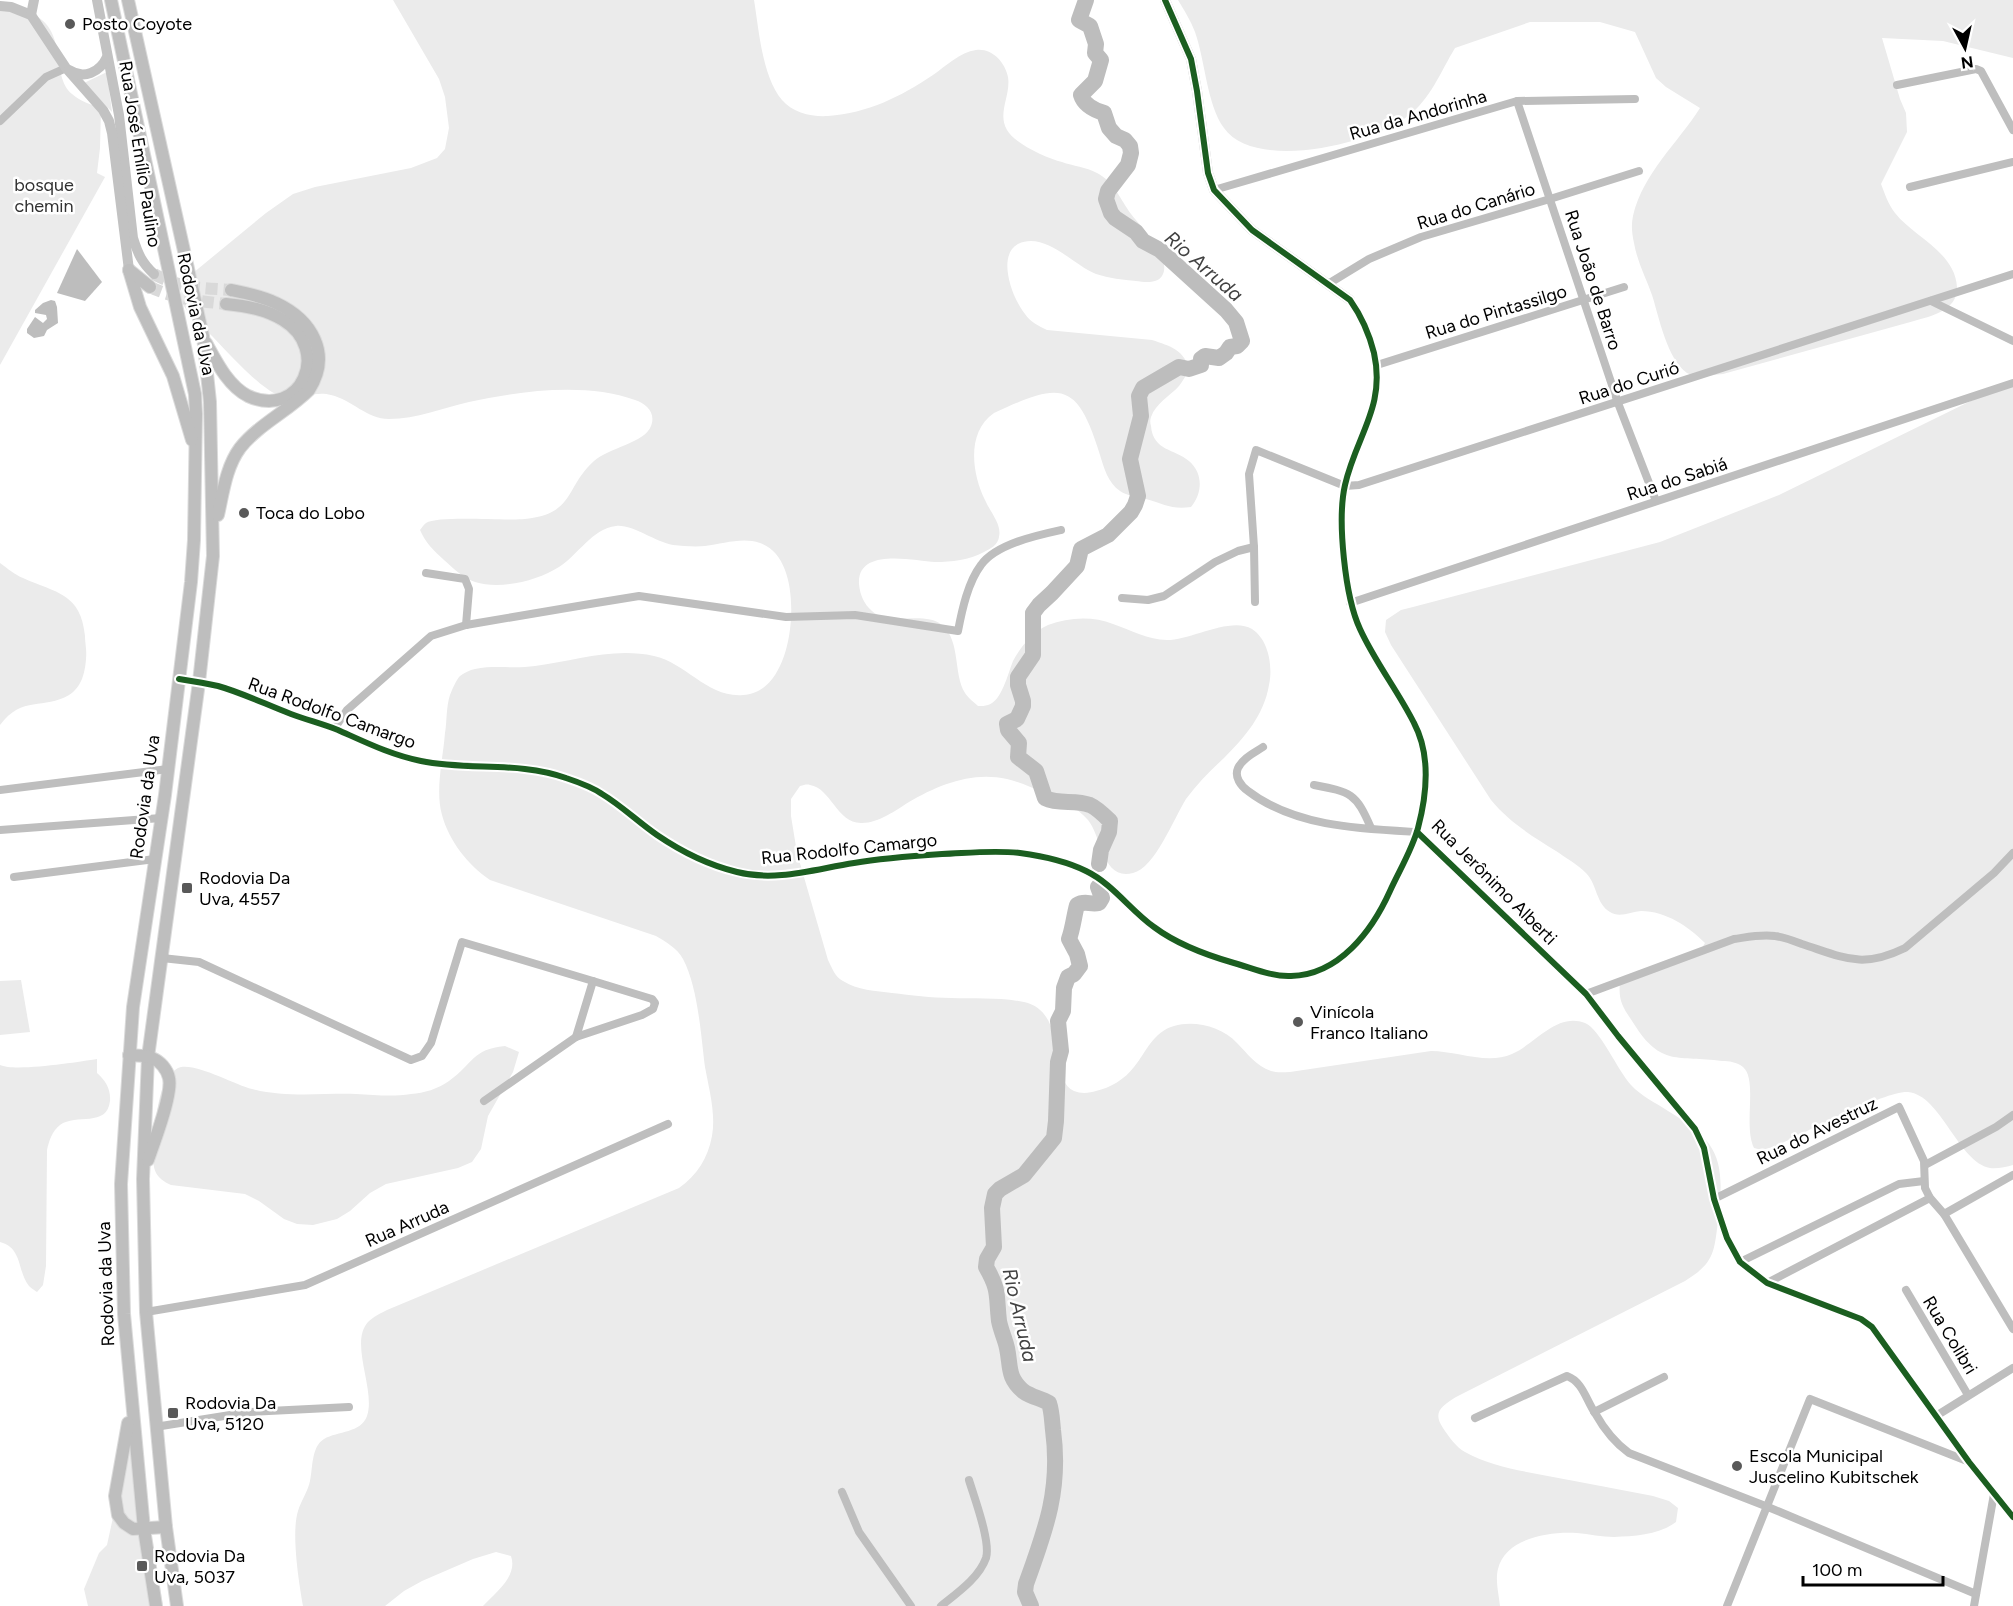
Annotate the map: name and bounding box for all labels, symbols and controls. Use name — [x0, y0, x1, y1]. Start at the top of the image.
place label: Posto Coyote — [82, 13, 192, 35]
marker: Posto Coyote — [63, 17, 77, 31]
north arrow — [1935, 18, 1995, 78]
text: N — [1960, 52, 1974, 73]
street label: Rua José Emílio Paulino — [114, 59, 166, 249]
street label: Rua da Andorinha — [1347, 85, 1489, 145]
park label: bosque chemin — [14, 174, 74, 217]
street label: Rua do Canário — [1414, 178, 1538, 234]
street label: Rua João de Barro — [1560, 207, 1626, 353]
water label: Rio Arruda — [1160, 226, 1248, 307]
street label: Rodovia da Uva — [172, 251, 220, 377]
street label: Rua do Pintassilgo — [1423, 280, 1569, 344]
street label: Rua do Curió — [1576, 356, 1682, 410]
street label: Rua do Sabiá — [1624, 452, 1730, 506]
place label: Toca do Lobo — [256, 502, 365, 524]
marker: Toca do Lobo — [237, 506, 251, 520]
street label: Rua Rodolfo Camargo — [245, 672, 419, 754]
street label: Rodovia da Uva — [125, 734, 165, 860]
street label: Rua Jerônimo Alberti — [1427, 815, 1561, 949]
street label: Rua Rodolfo Camargo — [760, 829, 938, 869]
place label: Rodovia Da Uva, 4557 — [199, 867, 290, 910]
marker: Rodovia Da Uva, 4557 — [180, 881, 194, 895]
place label: Vinícola Franco Italiano — [1310, 1001, 1428, 1044]
marker: Vinícola Franco Italiano — [1291, 1015, 1305, 1029]
street label: Rua do Avestruz — [1753, 1092, 1881, 1170]
street label: Rua Arruda — [362, 1196, 452, 1252]
street label: Rodovia da Uva — [93, 1221, 119, 1347]
water label: Rio Arruda — [998, 1266, 1043, 1365]
street label: Rua Colibri — [1918, 1292, 1982, 1378]
place label: Rodovia Da Uva, 5120 — [185, 1392, 276, 1435]
marker: Rodovia Da Uva, 5120 — [166, 1406, 180, 1420]
place label: Escola Municipal Juscelino Kubitschek — [1749, 1445, 1919, 1488]
marker: Escola Municipal Juscelino Kubitschek — [1730, 1459, 1744, 1473]
place label: Rodovia Da Uva, 5037 — [154, 1545, 245, 1588]
scale bar — [1803, 1549, 1942, 1587]
marker: Rodovia Da Uva, 5037 — [135, 1559, 149, 1573]
text: 100 m — [1812, 1559, 1862, 1581]

